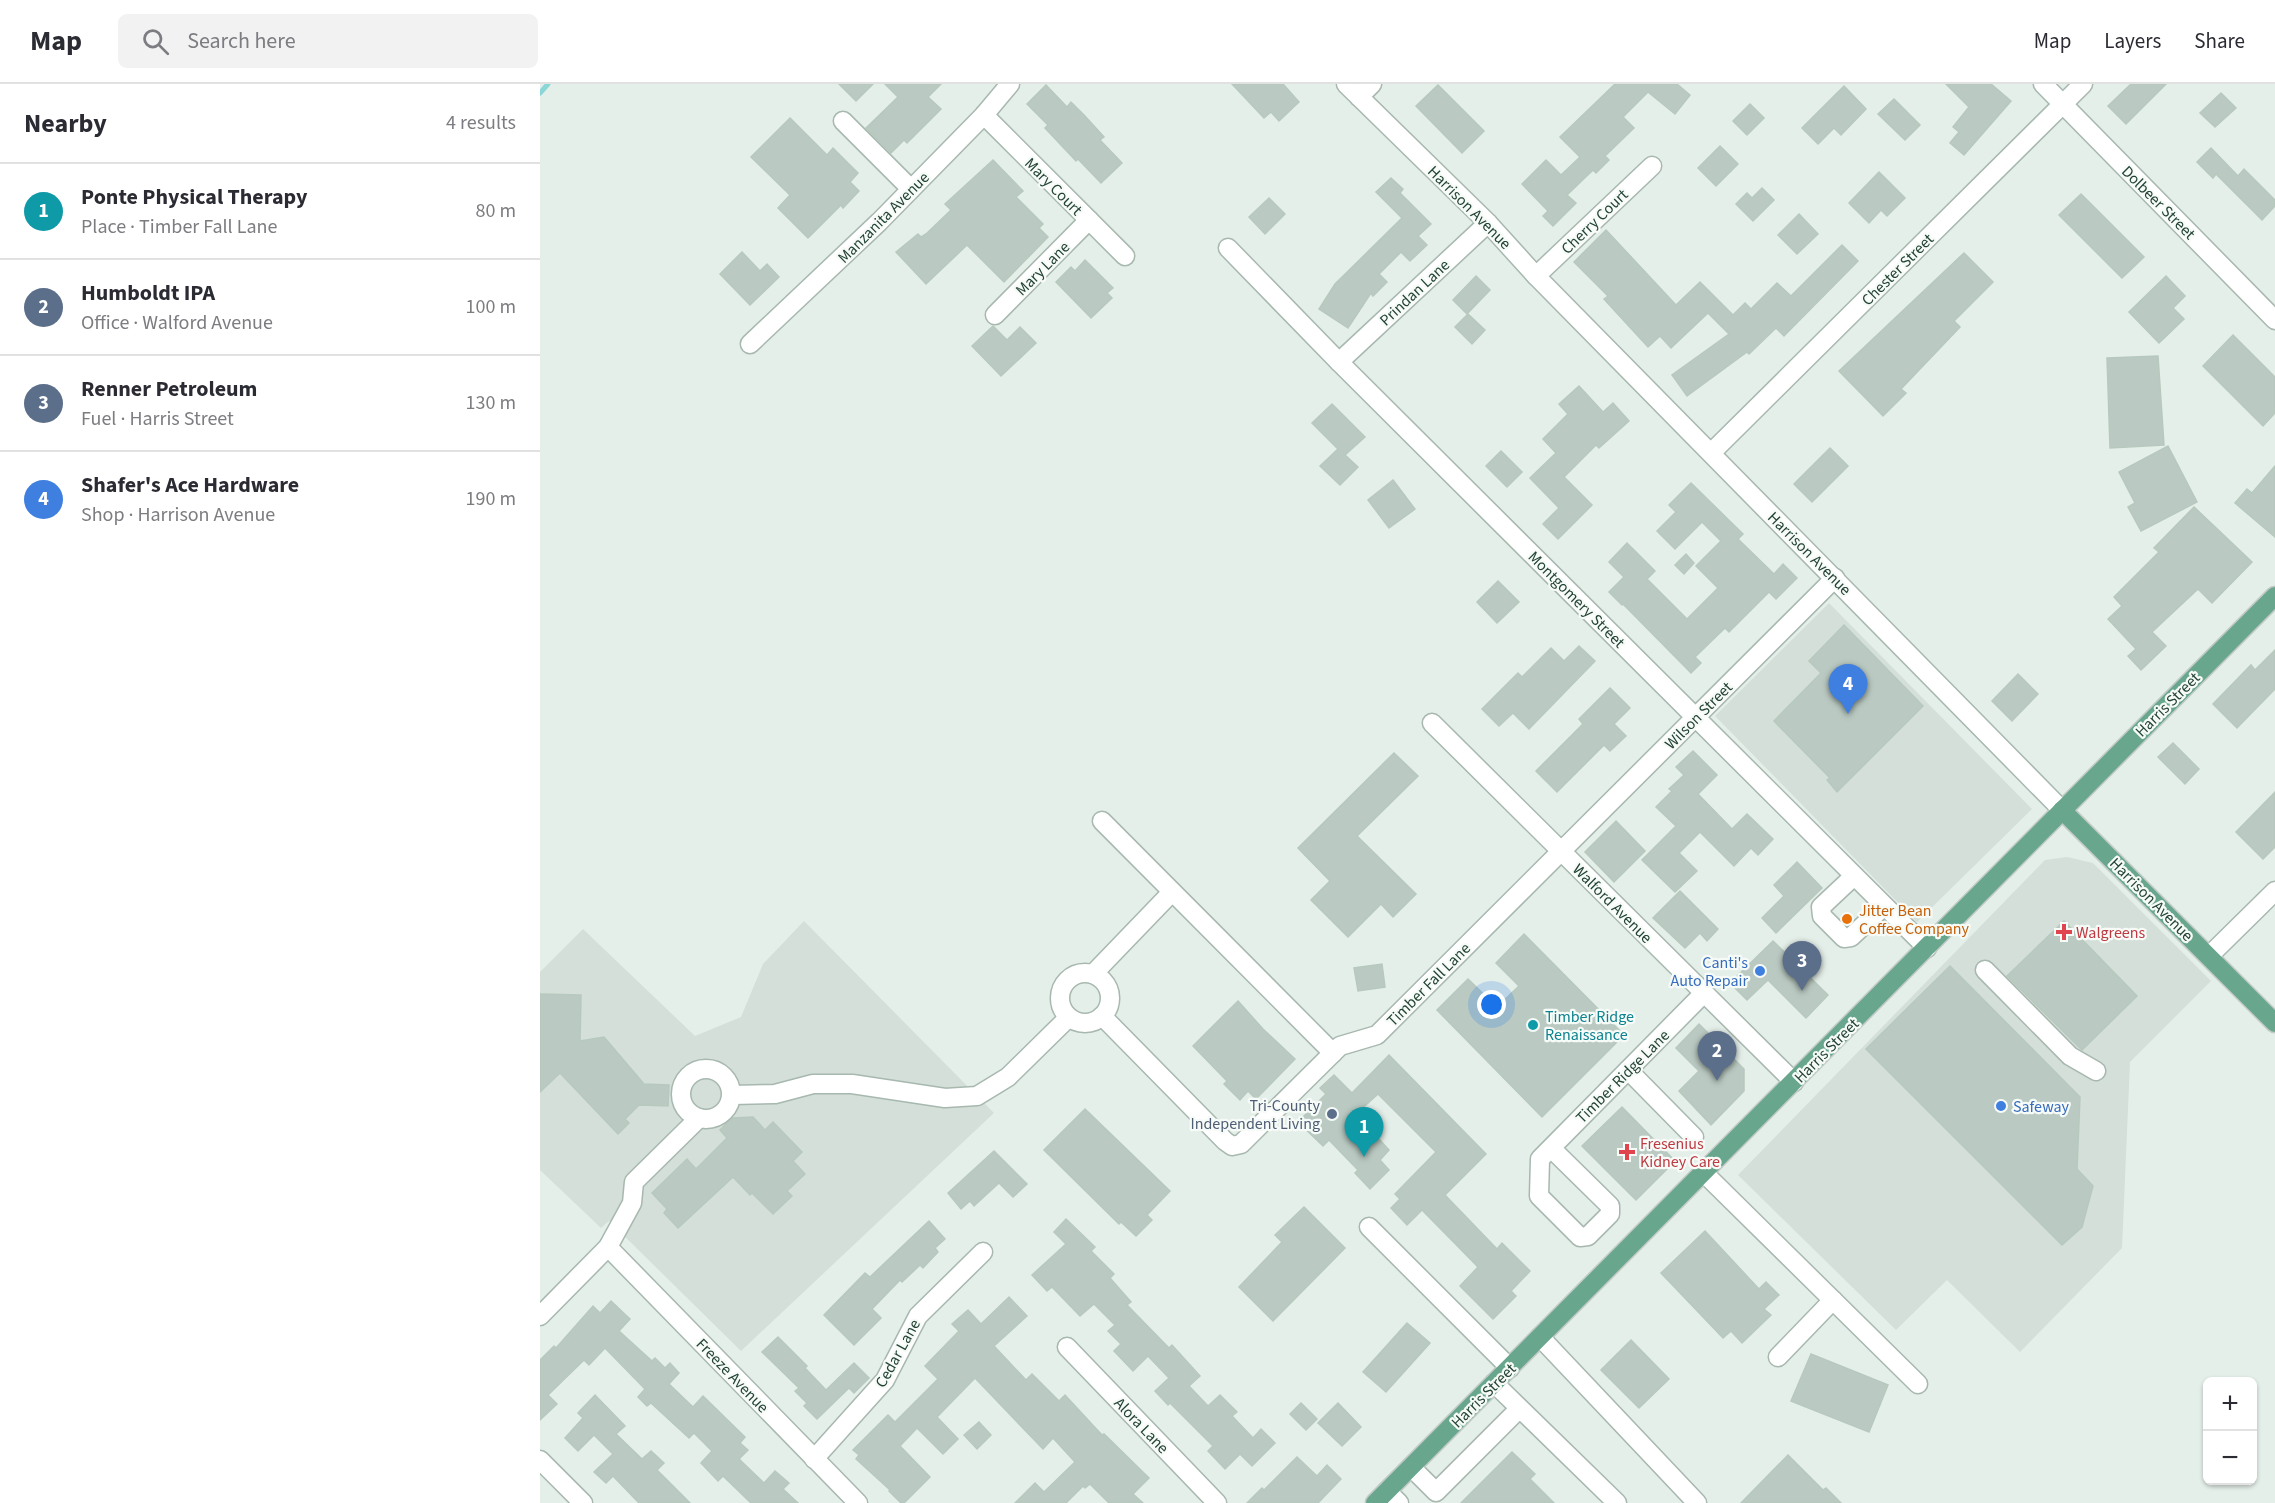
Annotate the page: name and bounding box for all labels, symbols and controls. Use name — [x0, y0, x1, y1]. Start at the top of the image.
search box — [118, 14, 538, 68]
text: Map — [30, 21, 82, 61]
icon: search — [139, 25, 172, 58]
text: Search here — [187, 25, 296, 57]
text: Map — [2034, 26, 2071, 56]
text: Layers — [2104, 26, 2161, 56]
text: Share — [2194, 26, 2245, 56]
text: Nearby — [24, 105, 107, 142]
text: 4 results — [446, 109, 516, 137]
street label: Mary Court — [1019, 153, 1088, 221]
street label: Harrison Avenue — [1423, 161, 1516, 254]
street label: Dolbeer Street — [2117, 161, 2200, 245]
street label: Manzanita Avenue — [833, 167, 934, 268]
text: Ponte Physical Therapy — [81, 181, 307, 213]
street label: Cherry Court — [1556, 184, 1633, 259]
text: 1 — [38, 197, 49, 225]
text: 80 m — [476, 197, 516, 225]
text: Place · Timber Fall Lane — [81, 213, 277, 241]
street label: Chester Street — [1857, 228, 1939, 311]
street label: Mary Lane — [1011, 237, 1075, 301]
street label: Prindan Lane — [1375, 254, 1455, 331]
text: Humboldt IPA — [81, 277, 215, 309]
text: 2 — [38, 293, 49, 321]
text: 100 m — [466, 293, 516, 321]
text: Office · Walford Avenue — [81, 309, 273, 337]
text: Renner Petroleum — [81, 373, 257, 405]
text: 3 — [38, 389, 49, 417]
text: 130 m — [466, 389, 516, 417]
text: Fuel · Harris Street — [81, 405, 234, 433]
text: Shafer's Ace Hardware — [81, 469, 299, 501]
text: 4 — [38, 485, 49, 513]
text: 190 m — [466, 485, 516, 513]
text: Shop · Harrison Avenue — [81, 501, 275, 529]
street label: Harrison Avenue — [1763, 507, 1856, 600]
street label: Montgomery Street — [1523, 546, 1630, 653]
pin: 4 — [1828, 664, 1868, 714]
street label: Harris Street — [2130, 667, 2205, 742]
street label: Wilson Street — [1660, 676, 1738, 755]
street label: Harrison Avenue — [2105, 853, 2198, 946]
street label: Walford Avenue — [1568, 859, 1657, 948]
place label: Jitter Bean Coffee Company — [1859, 900, 1969, 940]
marker: Jitter Bean Coffee Company — [1840, 912, 1854, 926]
place label: Walgreens — [2076, 922, 2146, 944]
marker: Walgreens — [2057, 925, 2071, 939]
street label: Timber Fall Lane — [1382, 938, 1476, 1032]
pin: 3 — [1782, 942, 1822, 991]
place label: Canti's Auto Repair — [1671, 952, 1748, 992]
marker: Canti's Auto Repair — [1753, 964, 1767, 978]
your location — [1477, 990, 1506, 1019]
place label: Timber Ridge Renaissance — [1545, 1006, 1634, 1046]
street label: Harris Street — [1789, 1013, 1864, 1088]
marker: Timber Ridge Renaissance — [1526, 1018, 1540, 1032]
street label: Timber Ridge Lane — [1571, 1025, 1675, 1129]
pin: 2 — [1698, 1032, 1736, 1081]
place label: Tri-County Independent Living — [1191, 1095, 1321, 1135]
place label: Safeway — [2013, 1096, 2070, 1118]
marker: Safeway — [1994, 1099, 2008, 1113]
marker: Tri-County Independent Living — [1325, 1107, 1339, 1121]
pin: 1 — [1344, 1108, 1384, 1157]
place label: Fresenius Kidney Care — [1640, 1133, 1720, 1173]
marker: Fresenius Kidney Care — [1618, 1143, 1636, 1161]
street label: Cedar Lane — [870, 1315, 926, 1392]
street label: Freeze Avenue — [691, 1334, 774, 1418]
street label: Harris Street — [1446, 1358, 1521, 1433]
map controls — [2203, 1377, 2257, 1485]
button: + — [2203, 1377, 2257, 1431]
street label: Alora Lane — [1109, 1393, 1174, 1459]
button: − — [2203, 1431, 2257, 1485]

